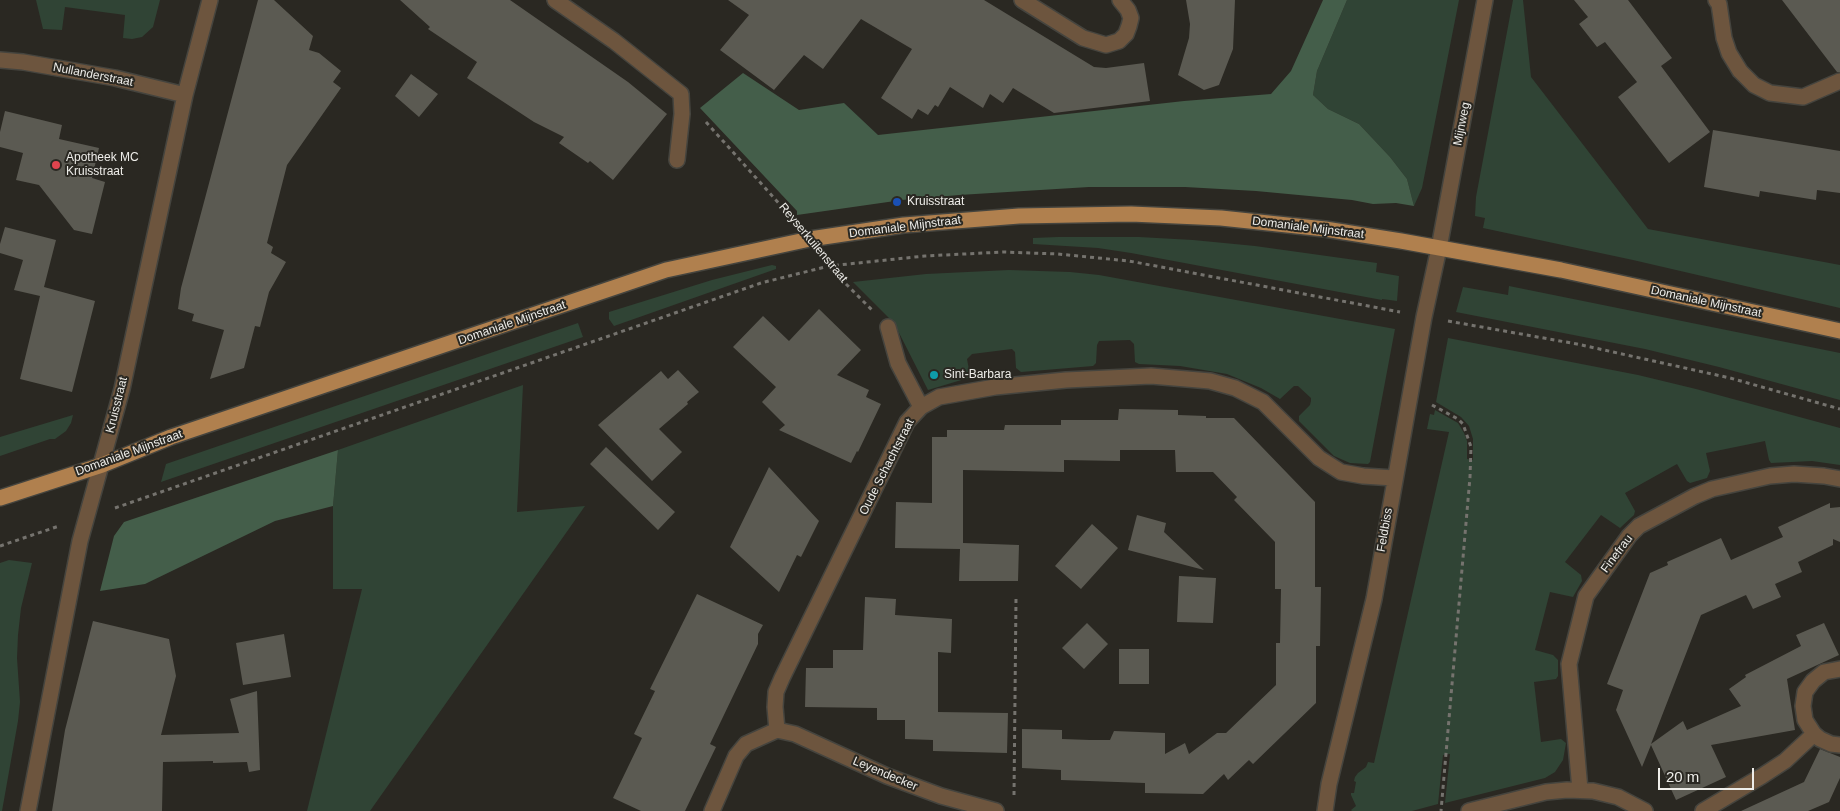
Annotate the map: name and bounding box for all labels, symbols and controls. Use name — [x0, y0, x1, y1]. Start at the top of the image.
street label: Nullanderstraat — [52, 60, 134, 90]
street label: Mijnweg — [1451, 101, 1473, 147]
place label: Apotheek MC Kruisstraat — [66, 151, 139, 179]
marker: Apotheek MC Kruisstraat — [50, 159, 62, 171]
place label: Kruisstraat — [907, 195, 964, 209]
marker: Kruisstraat — [891, 196, 903, 208]
street label: Reyserkuilenstraat — [776, 200, 850, 286]
street label: Domaniale Mijnstraat — [848, 213, 962, 241]
street label: Domaniale Mijnstraat — [1251, 214, 1365, 242]
street label: Domaniale Mijnstraat — [1649, 283, 1763, 321]
street label: Domaniale Mijnstraat — [456, 298, 568, 348]
place label: Sint-Barbara — [944, 368, 1011, 382]
marker: Sint-Barbara — [928, 369, 940, 381]
street label: Kruisstraat — [103, 375, 131, 435]
street label: Oude Schachtstraat — [857, 416, 917, 518]
street label: Domaniale Mijnstraat — [74, 427, 184, 479]
street label: Feldbiss — [1374, 507, 1396, 553]
street label: Finefrau — [1598, 532, 1636, 576]
street label: Leyendecker — [851, 754, 919, 794]
scale bar — [1660, 758, 1756, 790]
text: 20 m — [1666, 768, 1699, 785]

